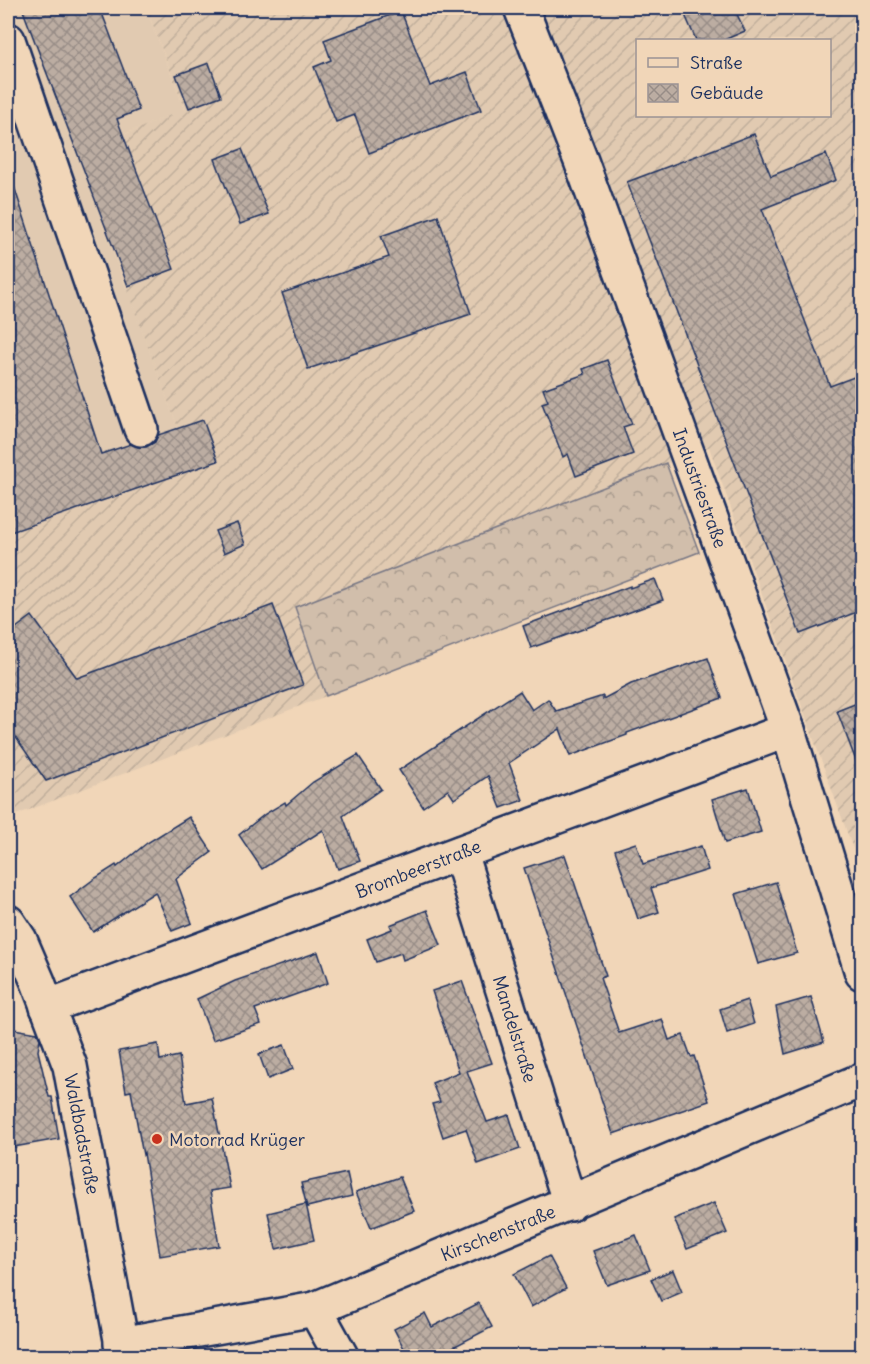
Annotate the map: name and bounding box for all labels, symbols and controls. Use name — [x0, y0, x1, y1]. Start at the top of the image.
legend — [636, 39, 831, 117]
text: Straße — [690, 51, 743, 74]
text: Gebäude — [690, 81, 763, 104]
street label: Industriestraße — [668, 425, 732, 551]
street label: Brombeerstraße — [352, 834, 484, 904]
street label: Mandelstraße — [488, 973, 542, 1085]
street label: Waldbadstraße — [59, 1072, 105, 1196]
place label: Motorrad Krüger — [169, 1128, 306, 1151]
marker: Motorrad Krüger — [150, 1132, 164, 1146]
street label: Kirschenstraße — [437, 1200, 559, 1266]

